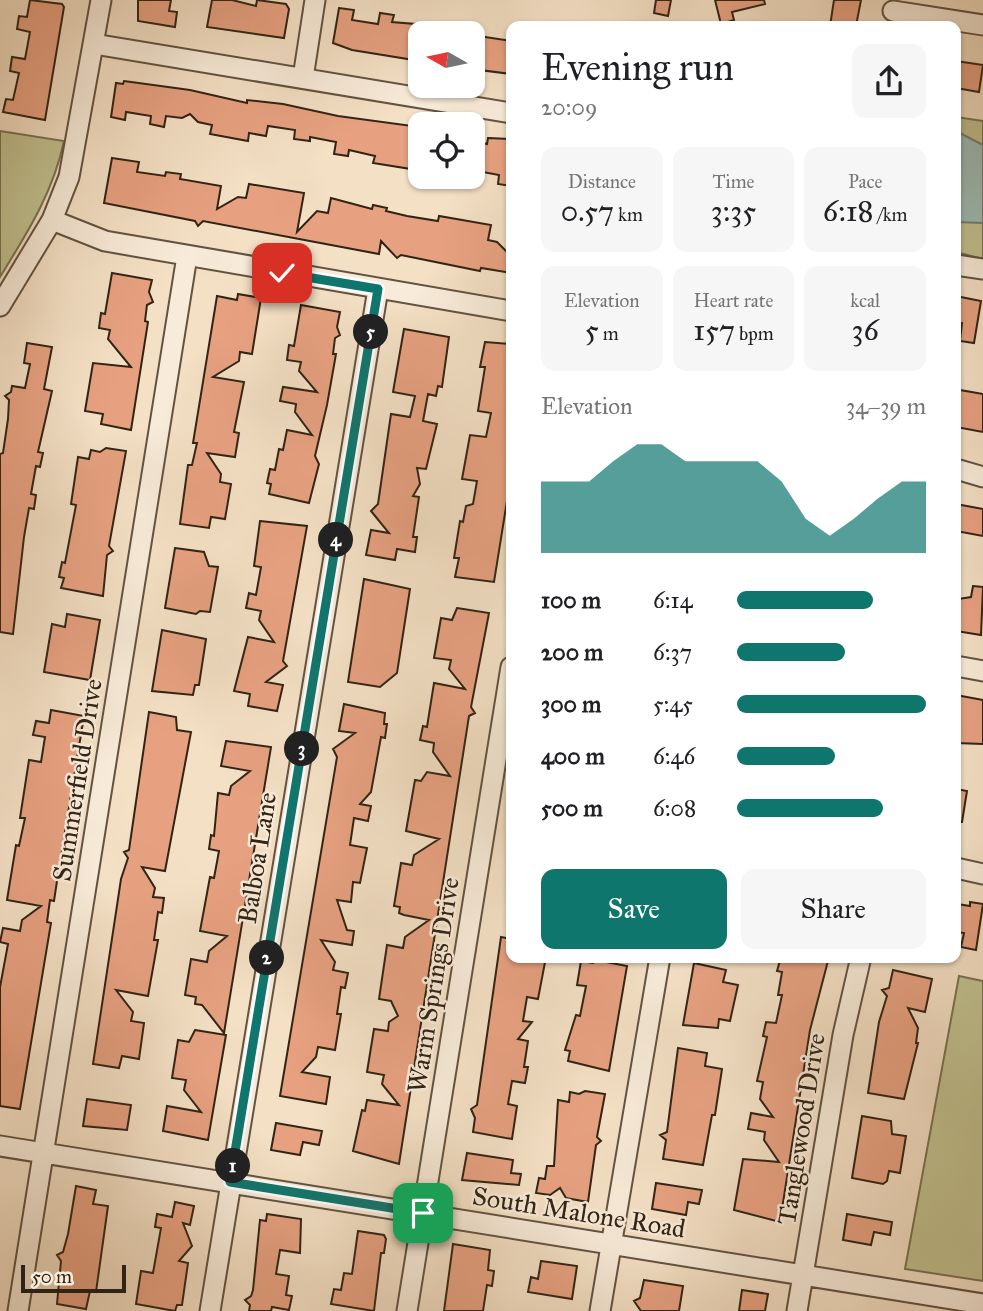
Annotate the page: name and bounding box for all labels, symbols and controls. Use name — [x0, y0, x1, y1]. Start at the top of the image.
north arrow — [408, 21, 485, 98]
map controls — [408, 21, 485, 189]
text: Evening run — [541, 44, 734, 90]
button: share — [852, 44, 926, 118]
text: 20:09 — [541, 93, 597, 121]
button: locate — [408, 112, 485, 189]
text: Distance — [568, 170, 636, 193]
text: Time — [712, 170, 755, 193]
text: Pace — [848, 170, 882, 193]
text: 0.57 — [561, 193, 614, 229]
text: 3:35 — [711, 193, 756, 229]
text: 6:18 — [823, 193, 874, 229]
text: km — [614, 203, 643, 226]
text: /km — [874, 203, 908, 226]
pin — [252, 243, 312, 303]
icon: check — [263, 254, 301, 292]
text: Elevation — [564, 289, 640, 312]
text: Heart rate — [694, 289, 773, 312]
text: kcal — [850, 289, 880, 312]
text: 5 — [585, 312, 599, 348]
text: 157 — [693, 312, 735, 348]
text: 36 — [851, 312, 879, 348]
pin: 5 — [354, 314, 388, 350]
text: 5 — [366, 320, 375, 343]
text: m — [599, 322, 619, 345]
text: bpm — [735, 322, 774, 345]
text: Elevation — [541, 392, 632, 420]
text: 34–39 m — [846, 392, 926, 420]
pin: 4 — [318, 522, 354, 558]
text: 4 — [330, 528, 341, 551]
text: 100 m — [541, 586, 601, 614]
text: 6:14 — [653, 586, 693, 614]
text: 200 m — [541, 638, 603, 666]
text: 6:37 — [653, 638, 692, 666]
street label: Summerfield Drive — [45, 676, 109, 884]
text: 300 m — [541, 690, 601, 718]
text: 5:45 — [653, 690, 693, 718]
pin: 3 — [284, 732, 320, 766]
text: 3 — [298, 737, 305, 760]
text: 400 m — [541, 742, 605, 770]
text: 6:46 — [653, 742, 695, 770]
street label: Balboa Lane — [231, 790, 283, 926]
text: 500 m — [541, 794, 603, 822]
text: 6:08 — [653, 794, 696, 822]
button: Save — [541, 869, 727, 949]
button: Share — [741, 869, 926, 949]
street label: Warm Springs Drive — [400, 875, 466, 1095]
pin: 2 — [250, 940, 284, 976]
text: 2 — [262, 946, 271, 969]
street label: Tanglewood Drive — [770, 1031, 832, 1227]
pin: 1 — [216, 1148, 250, 1184]
text: 1 — [229, 1154, 236, 1177]
street label: South Malone Road — [470, 1179, 688, 1245]
pin — [393, 1183, 453, 1243]
icon: arrive — [404, 1194, 442, 1232]
scale bar — [21, 1262, 126, 1294]
text: 50 m — [32, 1265, 72, 1288]

